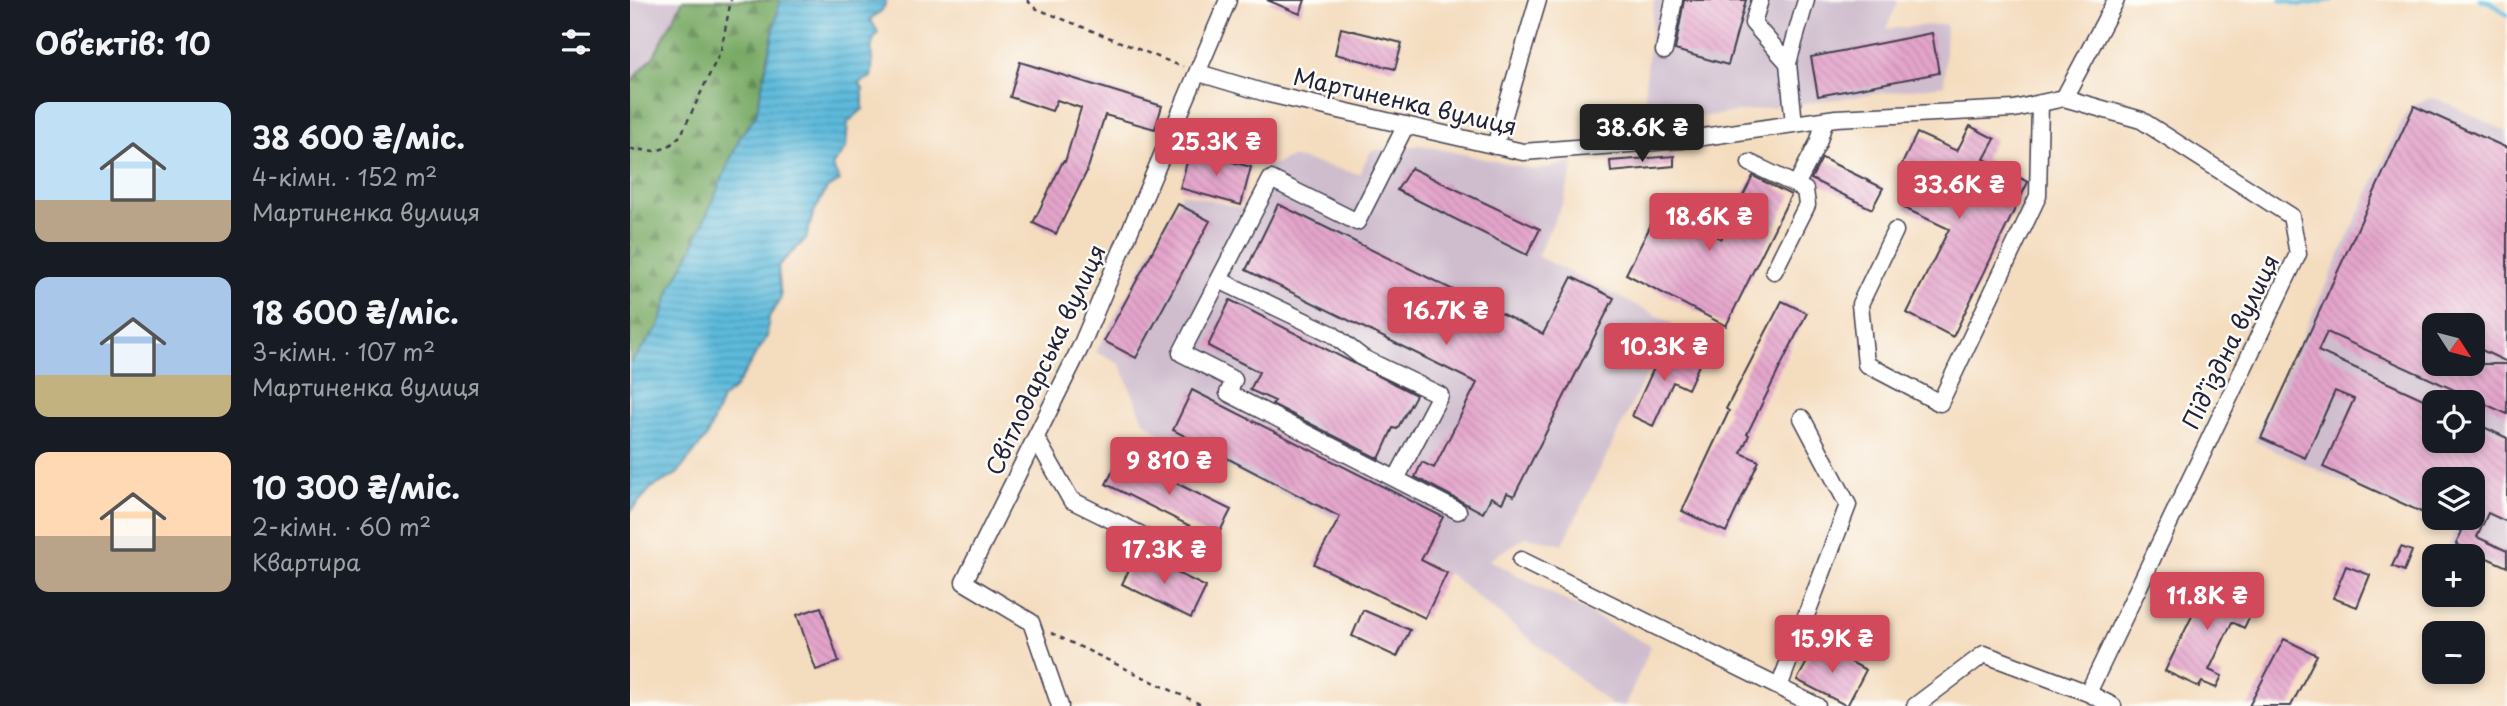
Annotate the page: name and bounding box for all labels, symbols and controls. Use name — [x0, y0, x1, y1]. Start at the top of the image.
text: Об’єктів: 10 — [35, 20, 211, 65]
icon: filters — [557, 23, 595, 61]
street label: Мартиненка вулиця — [1290, 58, 1520, 143]
pin: 38.6K ₴ — [1577, 104, 1707, 164]
text: 38.6K ₴ — [1596, 109, 1688, 144]
text: 38 600 ₴/міс. — [252, 114, 465, 159]
pin: 25.3K ₴ — [1151, 118, 1281, 178]
text: 25.3K ₴ — [1171, 123, 1261, 158]
icon: home — [91, 130, 175, 214]
text: 4-кімн. · 152 m² — [252, 159, 437, 194]
pin: 33.6K ₴ — [1894, 162, 2024, 221]
text: 33.6K ₴ — [1913, 166, 2005, 201]
text: Мартиненка вулиця — [252, 194, 480, 229]
pin: 18.6K ₴ — [1644, 194, 1774, 253]
text: 18.6K ₴ — [1665, 198, 1753, 233]
street label: Світлодарська вулиця — [976, 238, 1114, 481]
street label: Під’їздна вулиця — [2172, 248, 2287, 435]
pin: 16.7K ₴ — [1381, 288, 1511, 347]
text: 18 600 ₴/міс. — [252, 289, 459, 334]
text: 16.7K ₴ — [1403, 292, 1489, 327]
icon: home — [91, 305, 175, 389]
north arrow — [2422, 313, 2485, 376]
map controls — [2422, 313, 2485, 684]
pin: 10.3K ₴ — [1599, 324, 1729, 383]
text: 10.3K ₴ — [1620, 328, 1708, 363]
text: 3-кімн. · 107 m² — [252, 334, 435, 369]
text: Мартиненка вулиця — [252, 369, 480, 404]
button: locate — [2422, 390, 2485, 453]
pin: 9 810 ₴ — [1104, 438, 1234, 497]
text: 9 810 ₴ — [1126, 442, 1212, 477]
text: 10 300 ₴/міс. — [252, 464, 460, 509]
button: layers — [2422, 467, 2485, 530]
icon: home — [91, 480, 175, 564]
text: 2-кімн. · 60 m² — [252, 509, 431, 544]
pin: 17.3K ₴ — [1099, 526, 1229, 586]
text: 17.3K ₴ — [1122, 531, 1206, 566]
text: Квартира — [252, 544, 360, 579]
button: + — [2422, 544, 2485, 607]
pin: 11.8K ₴ — [2142, 572, 2272, 632]
text: 11.8K ₴ — [2166, 577, 2248, 612]
pin: 15.9K ₴ — [1767, 616, 1897, 675]
text: 15.9K ₴ — [1791, 620, 1873, 655]
button: − — [2422, 621, 2485, 684]

